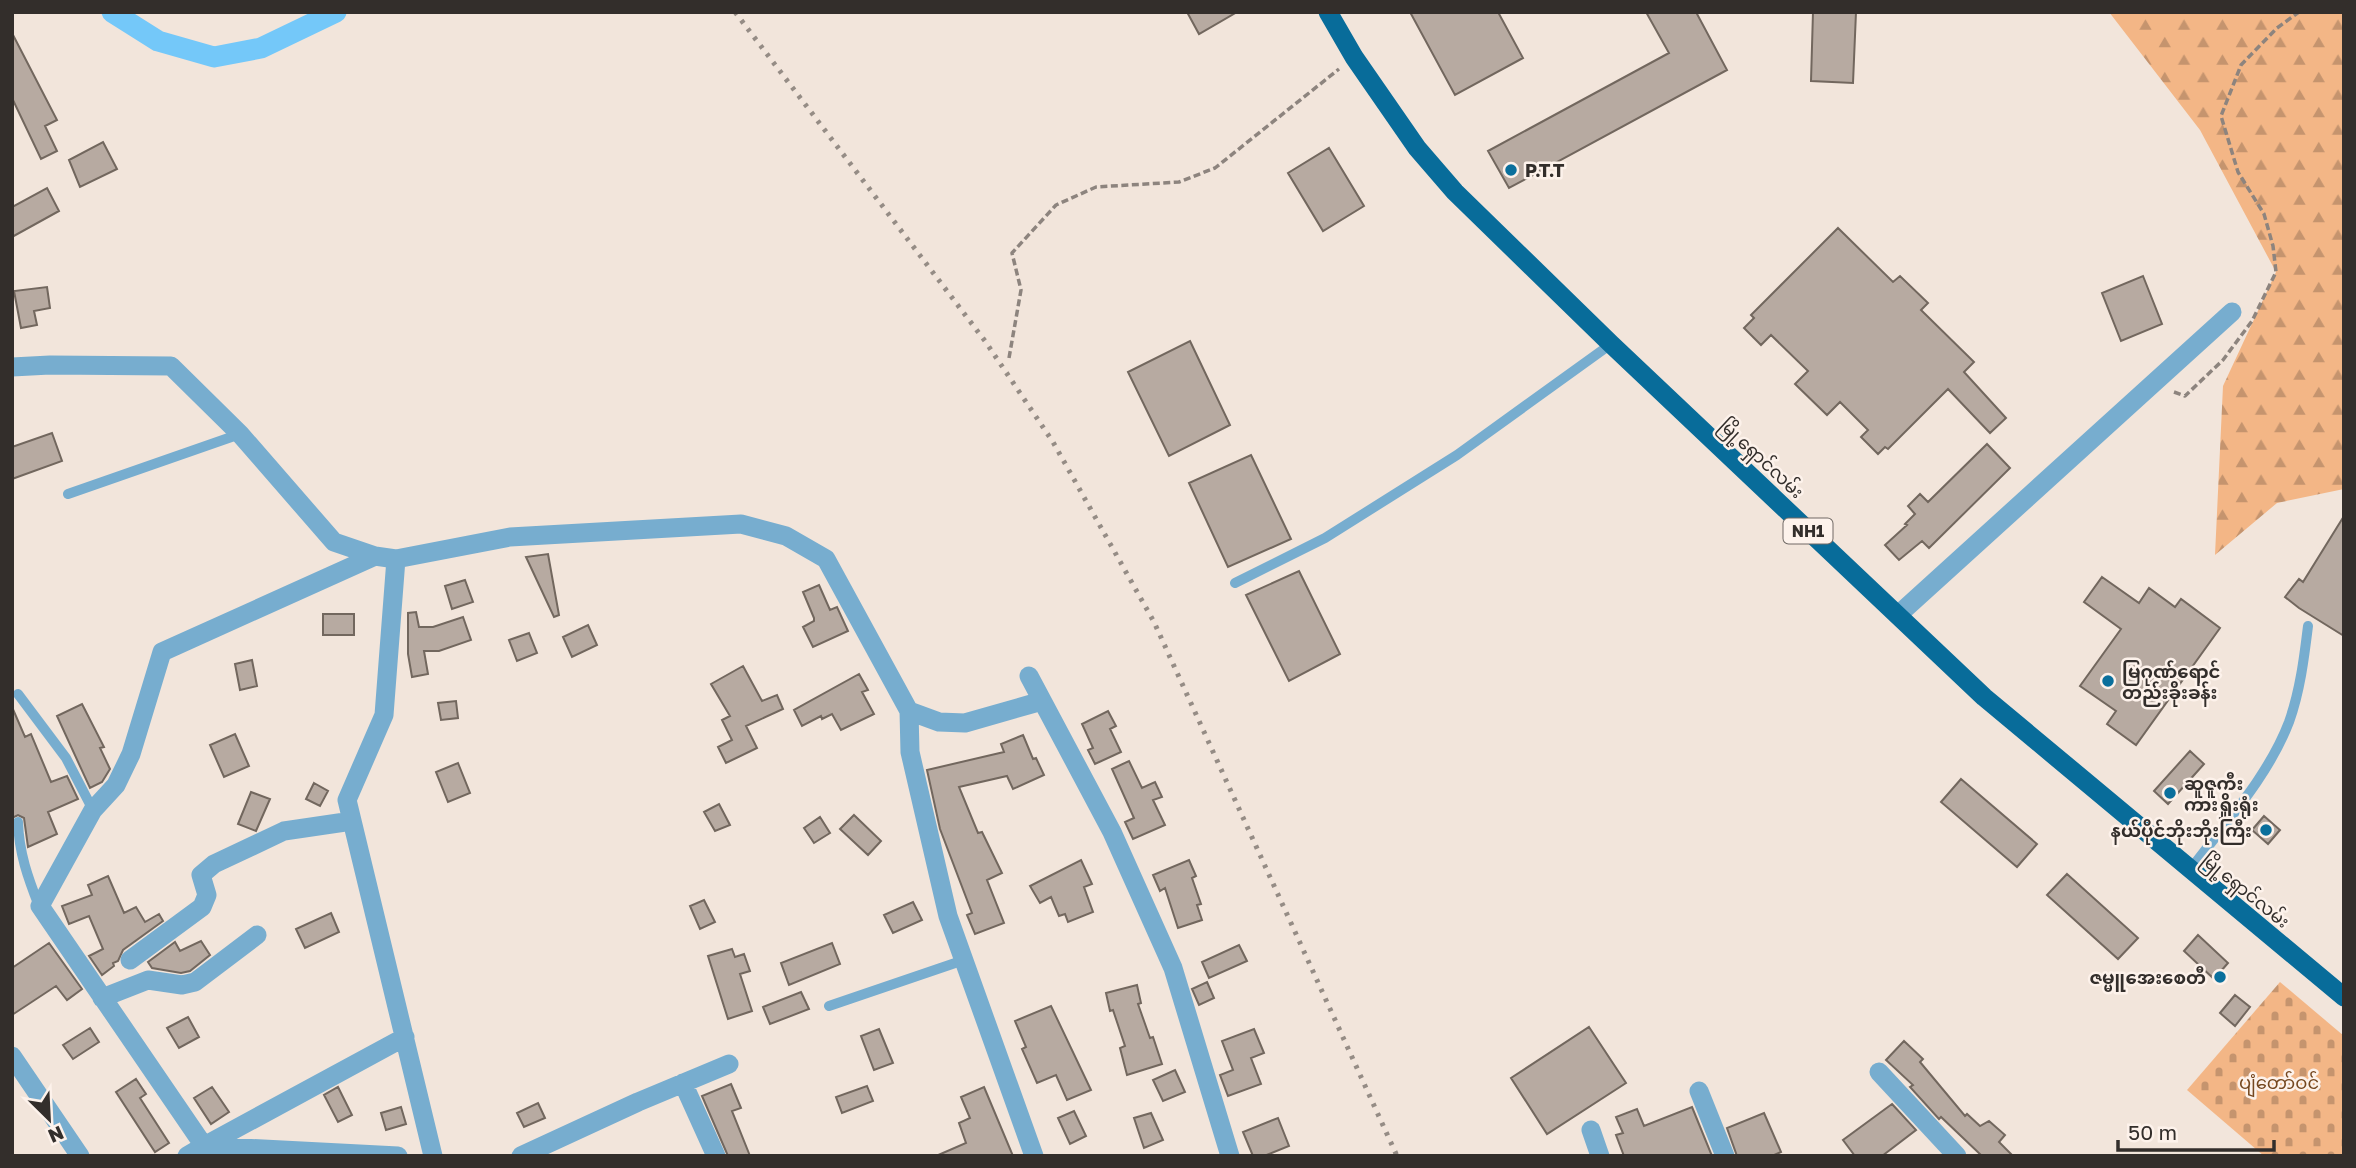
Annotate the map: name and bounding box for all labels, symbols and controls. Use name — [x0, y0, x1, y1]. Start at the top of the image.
place label: P.T.T — [1525, 159, 1565, 181]
marker: P.T.T — [1503, 162, 1519, 178]
street label: မြို့ရှောင်လမ်း — [1712, 412, 1810, 506]
road number: NH1 — [1784, 518, 1832, 544]
place label: မြဂုဏ်ရောင် တည်းခိုးခန်း — [2122, 660, 2221, 707]
marker: မြဂုဏ်ရောင် တည်းခိုးခန်း — [2100, 673, 2116, 689]
place label: ဆူဇူကီး ကားရှိုးရုံး — [2184, 772, 2259, 819]
marker: ဆူဇူကီး ကားရှိုးရုံး — [2162, 785, 2178, 801]
place label: နယ်ပိုင်ဘိုးဘိုးကြီး — [2111, 819, 2252, 845]
marker: နယ်ပိုင်ဘိုးဘိုးကြီး — [2258, 822, 2274, 838]
street label: မြို့ရှောင်လမ်း — [2194, 846, 2296, 936]
place label: ဇမ္မူအေးစေတီ — [2089, 966, 2206, 992]
marker: ဇမ္မူအေးစေတီ — [2212, 969, 2228, 985]
park label: ပျံတော်ဝင် — [2239, 1070, 2319, 1098]
north arrow — [14, 1084, 84, 1154]
scale bar — [2118, 1108, 2274, 1152]
text: 50 m — [2128, 1119, 2177, 1145]
text: N — [45, 1122, 67, 1148]

